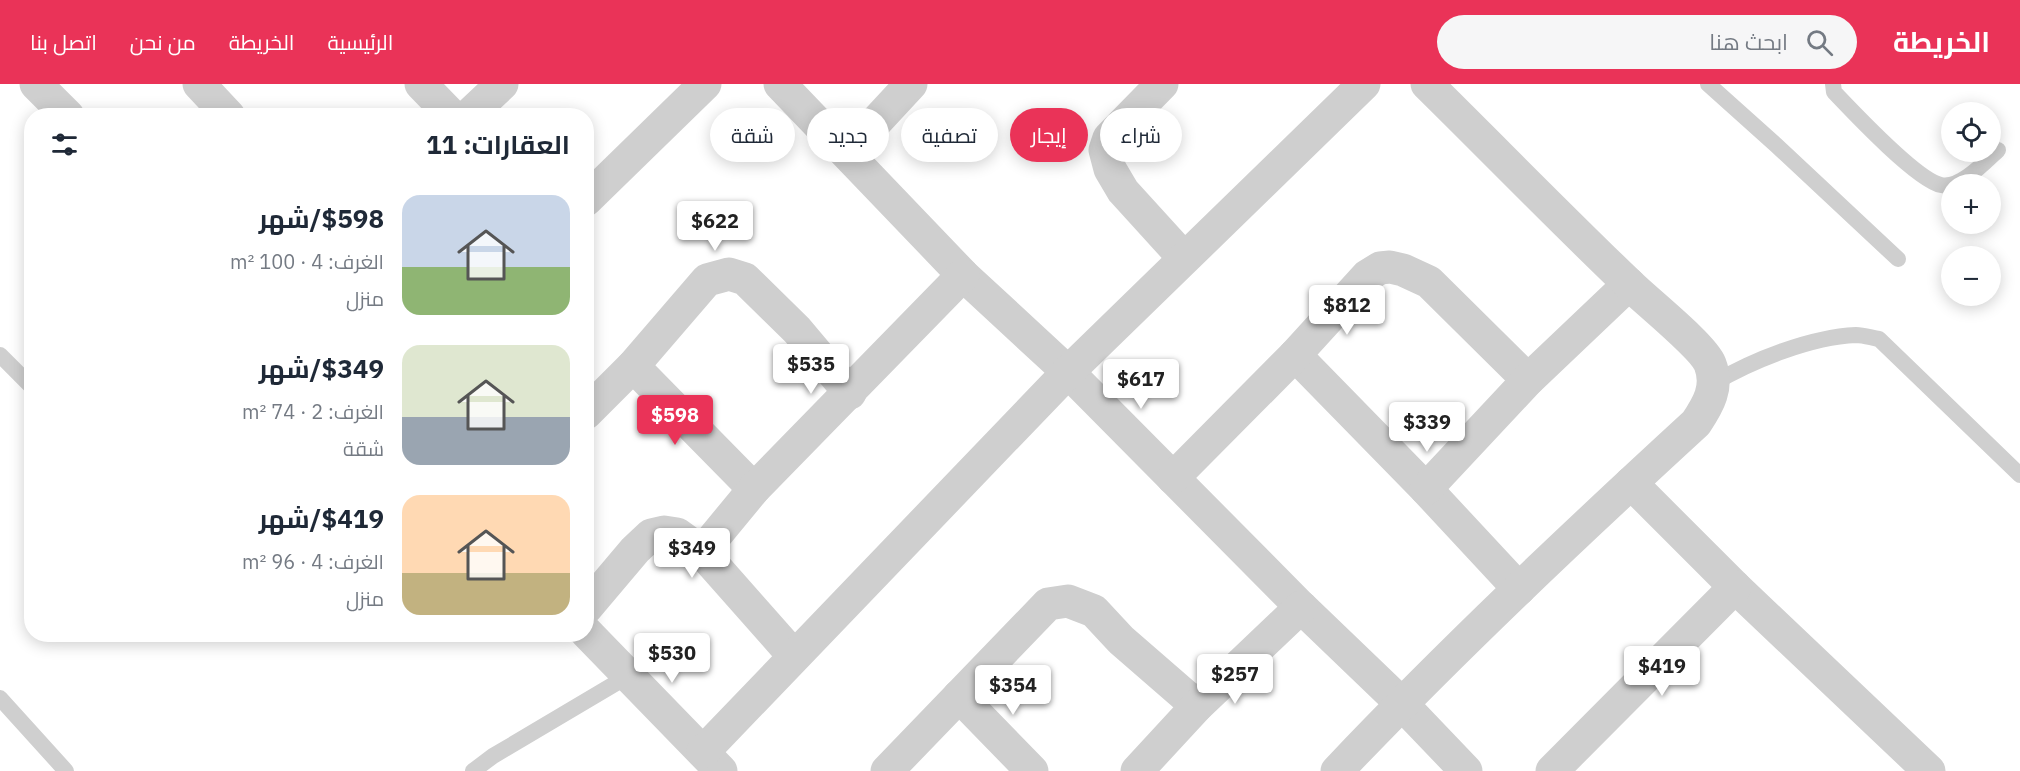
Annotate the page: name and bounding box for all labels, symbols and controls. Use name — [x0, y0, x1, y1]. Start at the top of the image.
search box — [1437, 15, 1857, 69]
text: الخريطة — [1893, 23, 1990, 60]
icon: search — [1803, 26, 1836, 59]
text: ابحث هنا — [1709, 27, 1788, 56]
text: اتصل بنا — [30, 28, 97, 56]
text: من نحن — [130, 28, 196, 56]
text: الخريطة — [229, 28, 294, 56]
text: الرئيسية — [327, 28, 393, 56]
map controls — [1941, 102, 2001, 306]
button: locate — [1941, 102, 2001, 162]
chip: شقة — [710, 108, 795, 162]
chip: جديد — [807, 108, 889, 162]
chip: تصفية — [901, 108, 998, 162]
chip: إيجار — [1010, 108, 1088, 162]
chip: شراء — [1100, 108, 1182, 162]
text: العقارات: 11 — [426, 127, 570, 161]
icon: filters — [48, 128, 81, 161]
button: + — [1941, 174, 2001, 234]
text: $598/شهر — [259, 201, 384, 235]
pin: $622 — [679, 201, 751, 252]
text: $622 — [691, 207, 739, 234]
icon: home — [450, 219, 522, 291]
button: − — [1941, 246, 2001, 306]
text: الغرف: 4 · 100 m² — [230, 248, 384, 275]
text: منزل — [346, 285, 384, 312]
pin: $812 — [1311, 285, 1383, 336]
text: $812 — [1323, 291, 1371, 318]
pin: $535 — [775, 344, 847, 395]
text: $535 — [787, 350, 835, 377]
text: $349/شهر — [259, 351, 384, 385]
pin: $617 — [1105, 359, 1177, 410]
text: $617 — [1117, 365, 1165, 392]
icon: home — [450, 369, 522, 441]
pin: $598 — [639, 395, 711, 446]
text: الغرف: 2 · 74 m² — [242, 398, 384, 425]
text: $598 — [651, 401, 699, 428]
pin: $339 — [1391, 402, 1463, 453]
text: $339 — [1403, 408, 1451, 435]
text: شقة — [343, 435, 384, 462]
text: $419/شهر — [259, 501, 384, 535]
icon: home — [450, 519, 522, 591]
pin: $349 — [656, 528, 728, 579]
text: $349 — [668, 534, 716, 561]
text: الغرف: 4 · 96 m² — [242, 548, 384, 575]
text: منزل — [346, 585, 384, 612]
pin: $530 — [636, 633, 708, 684]
text: $530 — [648, 639, 696, 666]
pin: $419 — [1626, 646, 1698, 697]
text: $419 — [1638, 652, 1686, 679]
pin: $257 — [1199, 654, 1271, 705]
text: $257 — [1211, 660, 1259, 687]
pin: $354 — [977, 665, 1049, 716]
text: $354 — [989, 671, 1037, 698]

